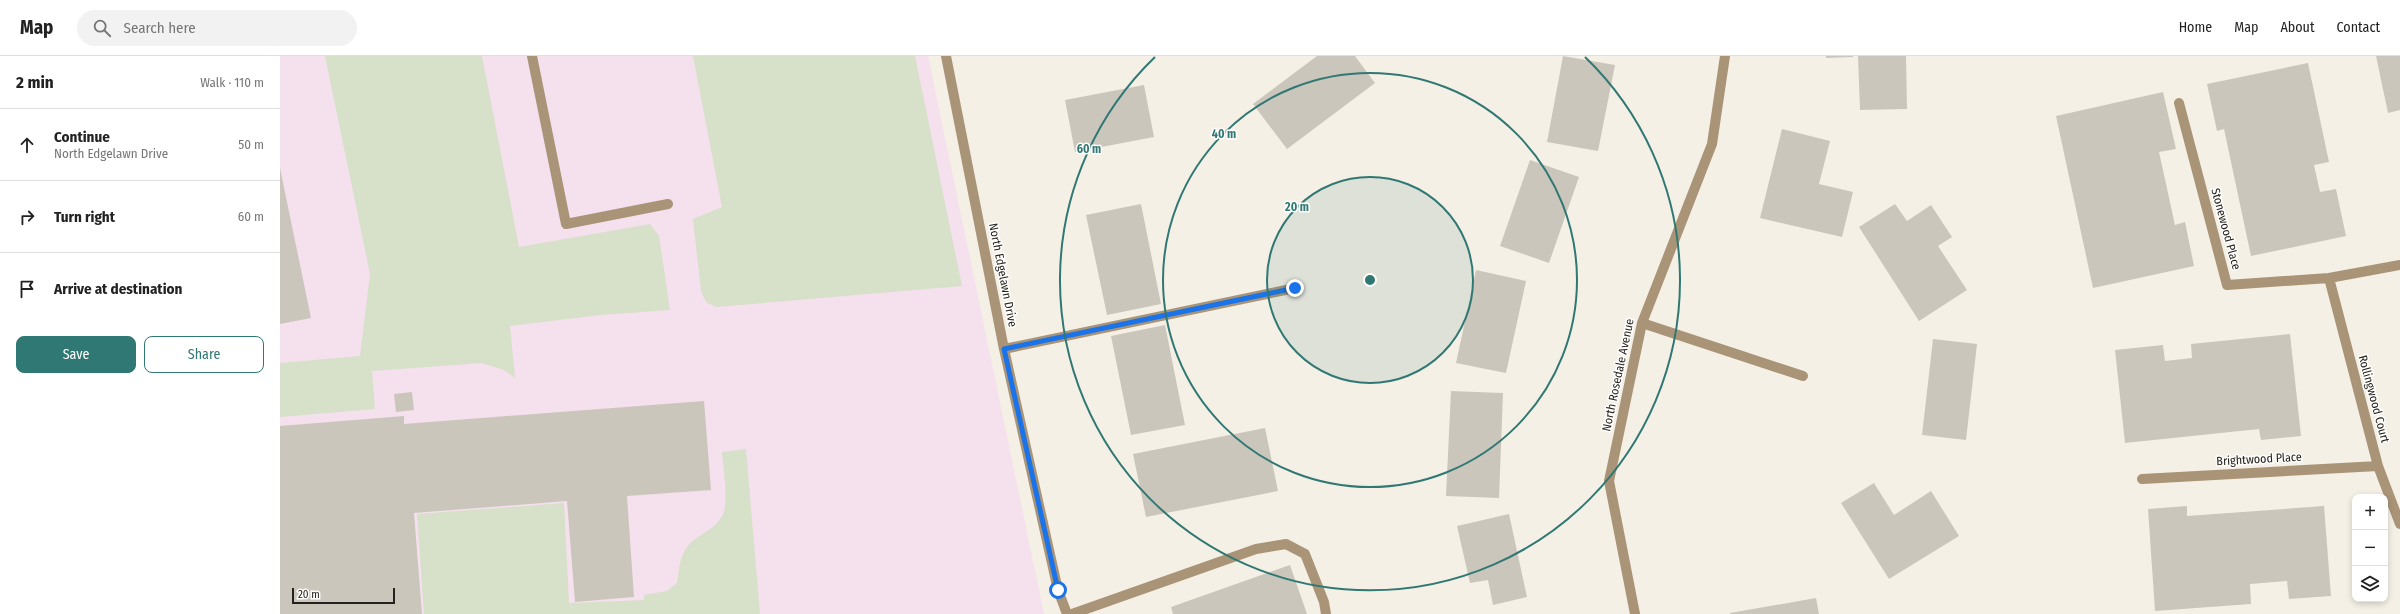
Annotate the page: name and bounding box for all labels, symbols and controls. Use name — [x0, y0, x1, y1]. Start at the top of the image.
search box — [77, 10, 357, 46]
text: Map — [20, 16, 53, 39]
icon: search — [91, 17, 113, 39]
text: Search here — [123, 19, 196, 37]
text: Home — [2179, 19, 2212, 36]
text: Map — [2234, 19, 2258, 36]
text: About — [2280, 19, 2315, 36]
text: Contact — [2337, 19, 2380, 36]
text: 2 min — [16, 72, 54, 93]
text: Walk · 110 m — [200, 75, 264, 90]
text: 40 m — [1212, 127, 1236, 141]
text: Continue — [54, 128, 110, 146]
icon: ahead — [16, 134, 38, 156]
text: 50 m — [238, 137, 264, 152]
text: 60 m — [1077, 142, 1101, 156]
text: North Edgelawn Drive — [54, 146, 168, 161]
street label: Stonewood Place — [2208, 187, 2244, 271]
text: 20 m — [1284, 200, 1309, 214]
icon: right — [16, 206, 38, 228]
text: Turn right — [54, 208, 115, 226]
text: 60 m — [238, 209, 264, 224]
street label: North Edgelawn Drive — [986, 222, 1020, 328]
centre of rings — [1363, 273, 1377, 287]
icon: arrive — [16, 278, 38, 300]
route end — [1286, 279, 1304, 297]
text: Arrive at destination — [54, 280, 182, 298]
street label: North Rosedale Avenue — [1599, 317, 1637, 433]
button: Save — [16, 336, 136, 373]
button: Share — [144, 336, 264, 373]
street label: Rollingwood Court — [2356, 354, 2392, 444]
street label: Brightwood Place — [2216, 450, 2302, 468]
map controls — [2352, 494, 2388, 602]
button: + — [2352, 494, 2388, 530]
button: − — [2352, 530, 2388, 566]
button: layers — [2352, 566, 2388, 602]
route start — [1049, 581, 1067, 599]
scale bar — [292, 586, 395, 605]
text: 20 m — [298, 588, 320, 601]

